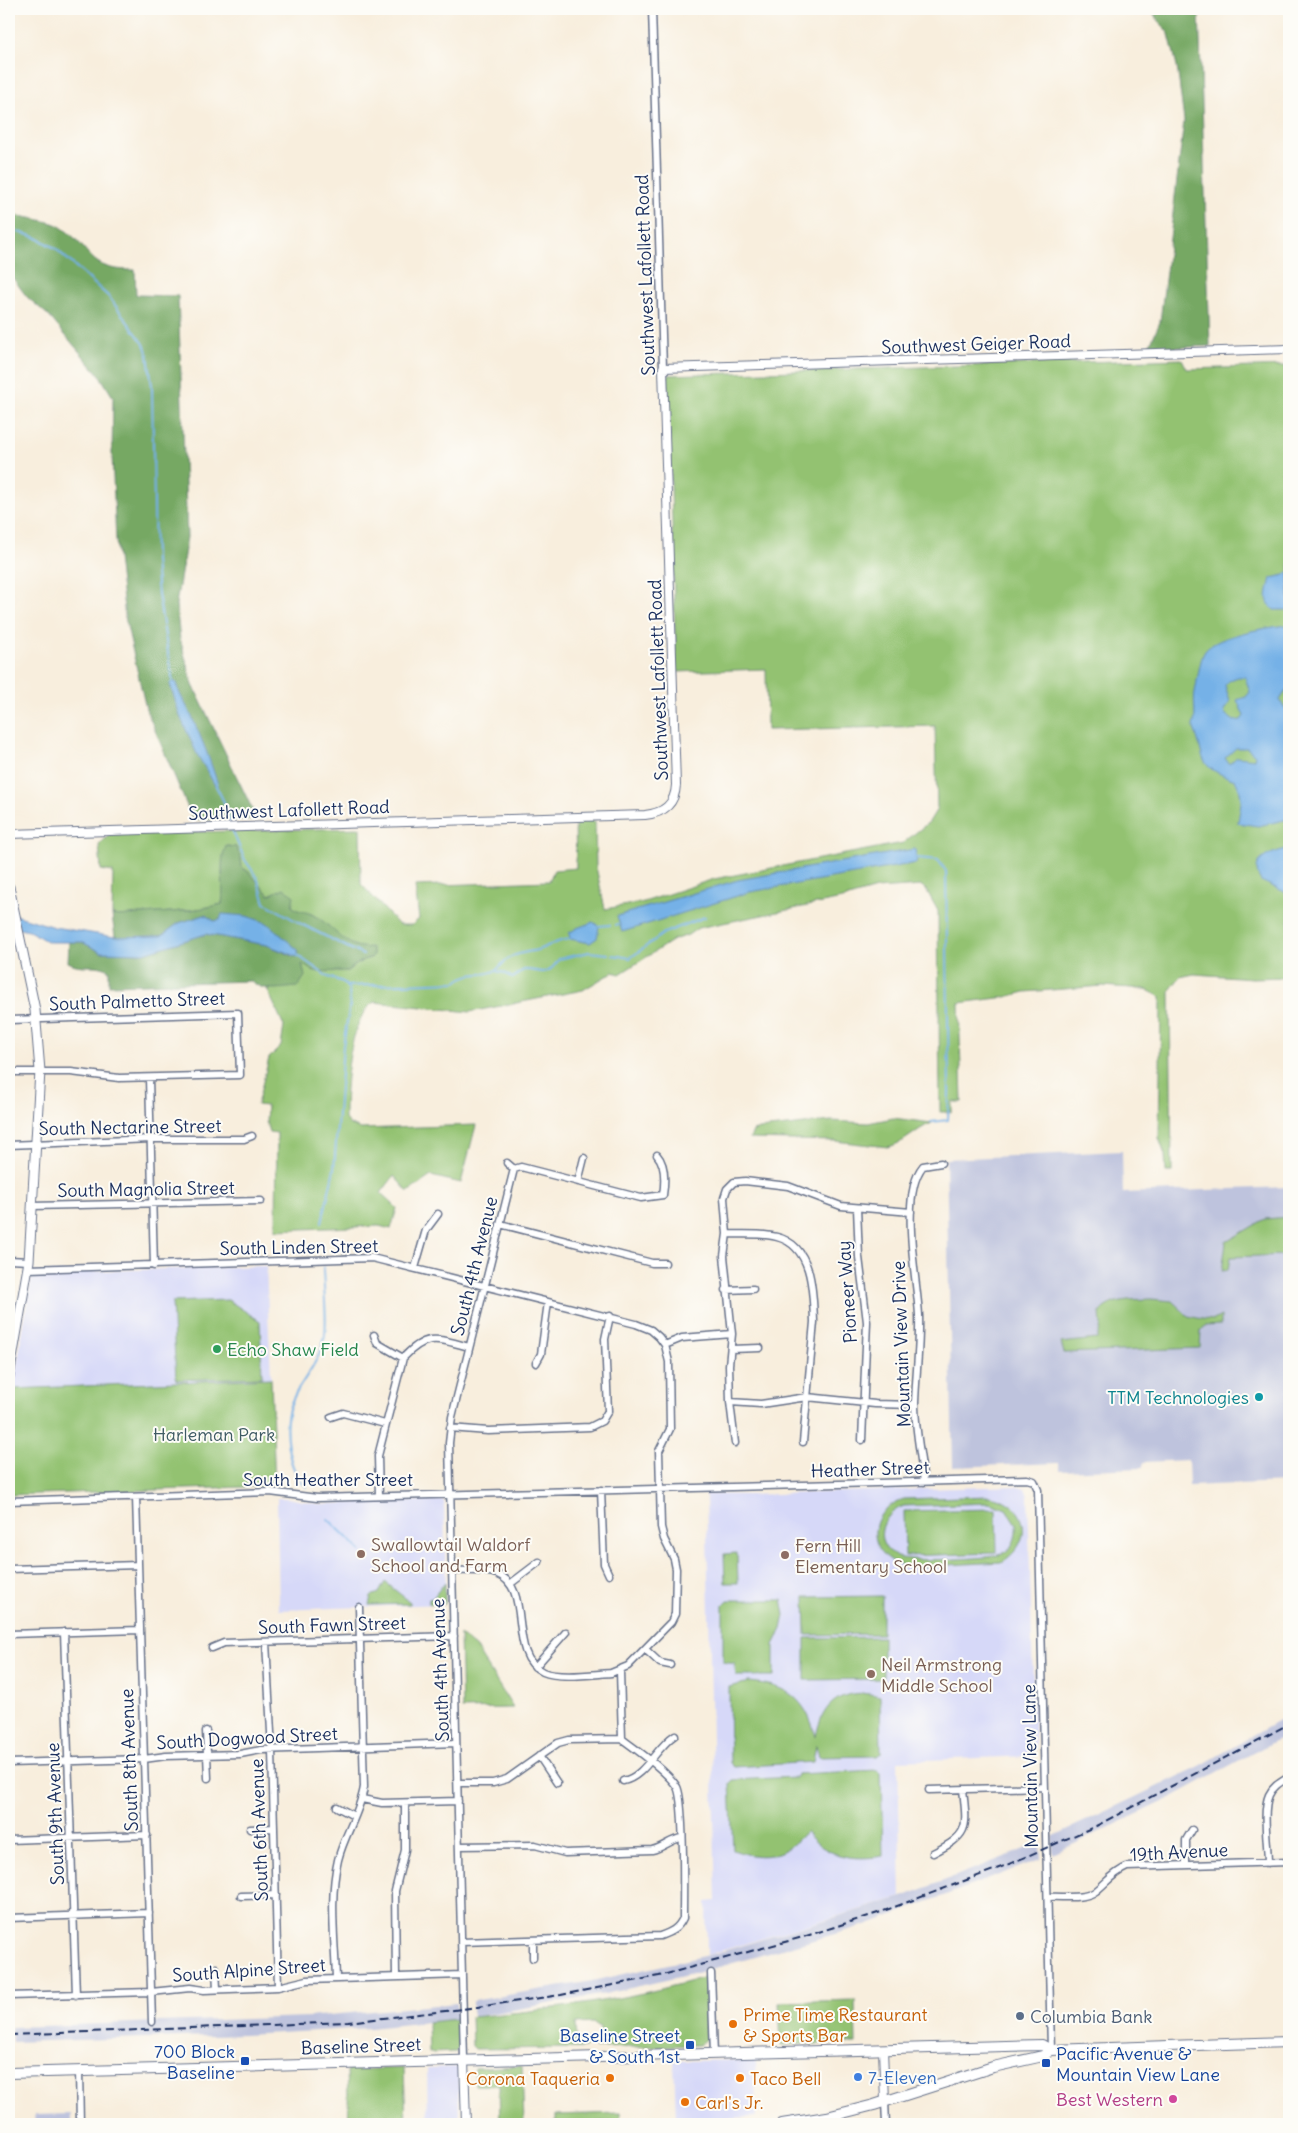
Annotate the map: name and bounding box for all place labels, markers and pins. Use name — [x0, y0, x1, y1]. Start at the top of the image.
place label: Echo Shaw Field — [227, 1338, 359, 1361]
marker: Echo Shaw Field — [211, 1343, 223, 1355]
place label: TTM Technologies — [1107, 1386, 1249, 1409]
marker: TTM Technologies — [1253, 1391, 1265, 1403]
place label: Swallowtail Waldorf School and Farm — [371, 1533, 531, 1577]
place label: Fern Hill Elementary School — [795, 1534, 947, 1578]
marker: Swallowtail Waldorf School and Farm — [355, 1548, 367, 1560]
marker: Fern Hill Elementary School — [779, 1549, 791, 1561]
place label: Neil Armstrong Middle School — [881, 1653, 1002, 1697]
marker: Neil Armstrong Middle School — [865, 1668, 877, 1680]
place label: Prime Time Restaurant & Sports Bar — [743, 2003, 928, 2047]
place label: Columbia Bank — [1030, 2005, 1152, 2028]
marker: Columbia Bank — [1014, 2010, 1026, 2022]
marker: Prime Time Restaurant & Sports Bar — [727, 2018, 739, 2030]
place label: Baseline Street & South 1st — [560, 2024, 680, 2068]
marker: Baseline Street & South 1st — [684, 2039, 696, 2051]
place label: 700 Block Baseline — [154, 2040, 235, 2084]
place label: Pacific Avenue & Mountain View Lane — [1056, 2042, 1220, 2086]
marker: 700 Block Baseline — [239, 2055, 251, 2067]
marker: Pacific Avenue & Mountain View Lane — [1040, 2057, 1052, 2069]
place label: 7-Eleven — [868, 2066, 937, 2089]
place label: Corona Taqueria — [466, 2067, 600, 2090]
place label: Taco Bell — [750, 2067, 821, 2090]
marker: 7-Eleven — [852, 2071, 864, 2083]
marker: Corona Taqueria — [604, 2072, 616, 2084]
marker: Taco Bell — [734, 2072, 746, 2084]
place label: Best Western — [1056, 2088, 1163, 2111]
place label: Carl's Jr. — [695, 2091, 763, 2114]
marker: Best Western — [1167, 2093, 1179, 2105]
marker: Carl's Jr. — [679, 2096, 691, 2108]

